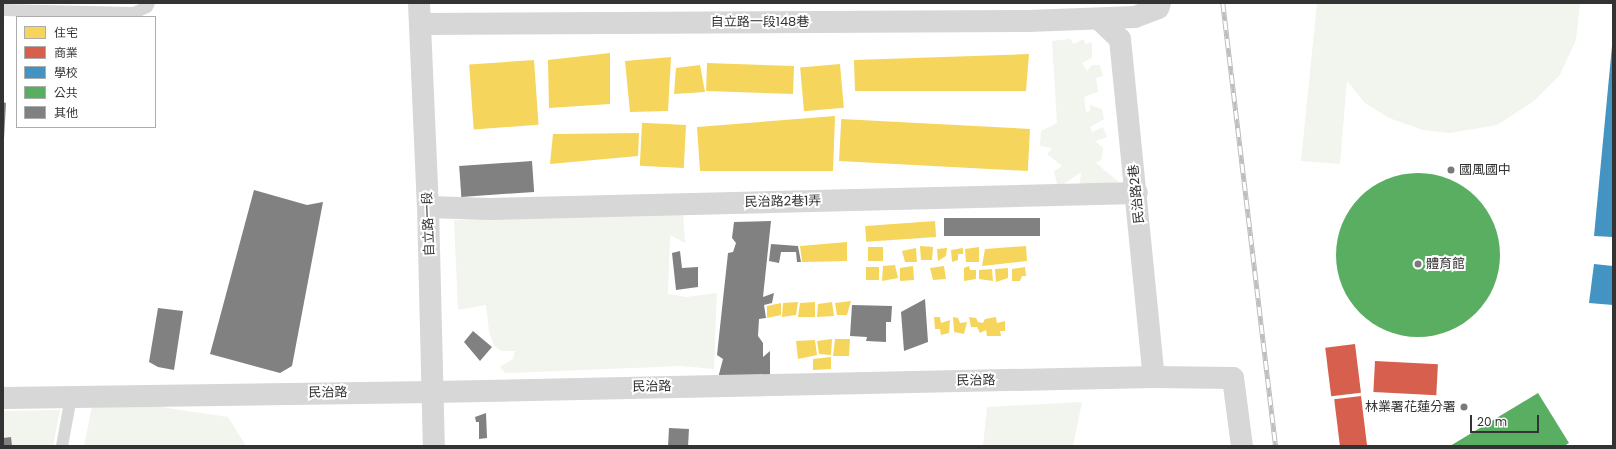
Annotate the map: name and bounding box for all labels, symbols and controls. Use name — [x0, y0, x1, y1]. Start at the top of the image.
street label: 自立路一段148巷 — [711, 14, 809, 30]
legend — [16, 16, 156, 128]
text: 住宅 — [54, 24, 78, 41]
text: 商業 — [54, 44, 78, 61]
text: 學校 — [54, 64, 78, 81]
text: 公共 — [54, 84, 78, 101]
text: 其他 — [54, 104, 78, 121]
place label: 國風國中 — [1459, 162, 1511, 178]
street label: 民治路2巷 — [1126, 164, 1148, 224]
marker: 國風國中 — [1446, 165, 1456, 175]
street label: 自立路一段 — [420, 191, 438, 257]
street label: 民治路2巷1弄 — [745, 194, 821, 210]
place label: 體育館 — [1426, 256, 1465, 272]
marker: 體育館 — [1413, 259, 1423, 269]
street label: 民治路 — [956, 373, 996, 389]
street label: 民治路 — [632, 379, 672, 395]
street label: 民治路 — [308, 385, 348, 401]
place label: 林業署花蓮分署 — [1365, 399, 1456, 415]
marker: 林業署花蓮分署 — [1459, 402, 1469, 412]
scale bar — [1472, 407, 1541, 433]
text: 20 m — [1477, 413, 1507, 430]

